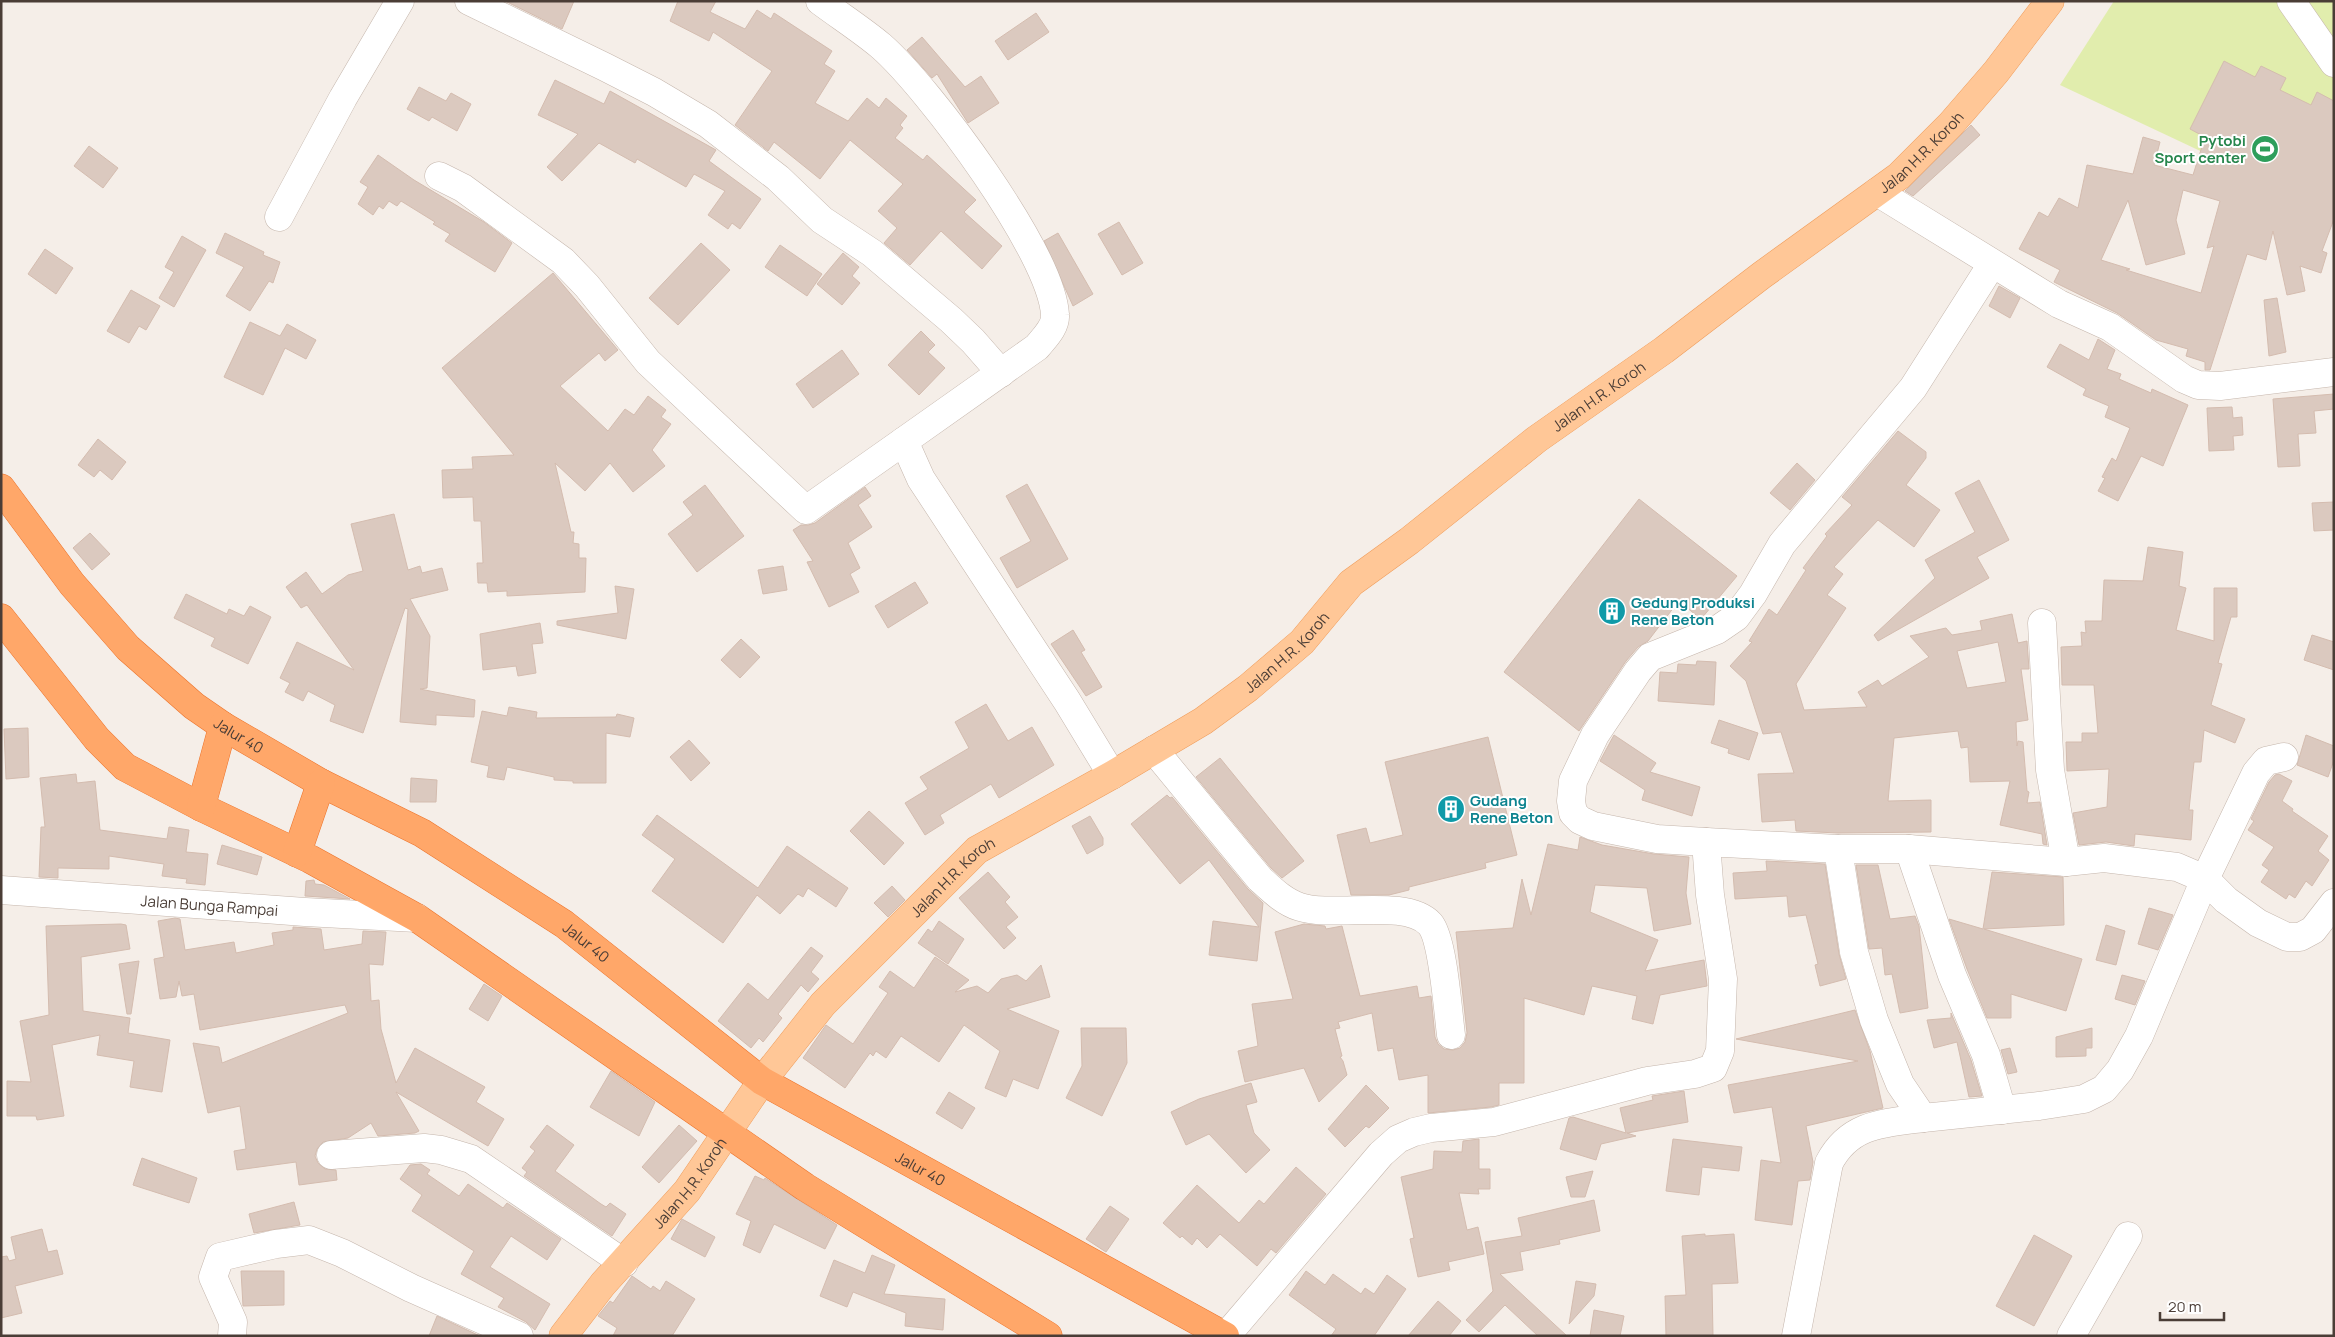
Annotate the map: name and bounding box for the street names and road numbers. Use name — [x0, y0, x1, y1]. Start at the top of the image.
street label: Jalan H.R. Koroh — [1875, 107, 1968, 198]
street label: Jalan H.R. Koroh — [1547, 356, 1649, 436]
street label: Jalan H.R. Koroh — [1240, 607, 1334, 697]
street label: Jalur 40 — [210, 712, 268, 758]
street label: Jalan H.R. Koroh — [905, 832, 999, 922]
street label: Jalan Bunga Rampai — [140, 890, 279, 921]
street label: Jalur 40 — [559, 917, 614, 967]
street label: Jalan H.R. Koroh — [648, 1133, 731, 1233]
street label: Jalur 40 — [892, 1146, 949, 1191]

